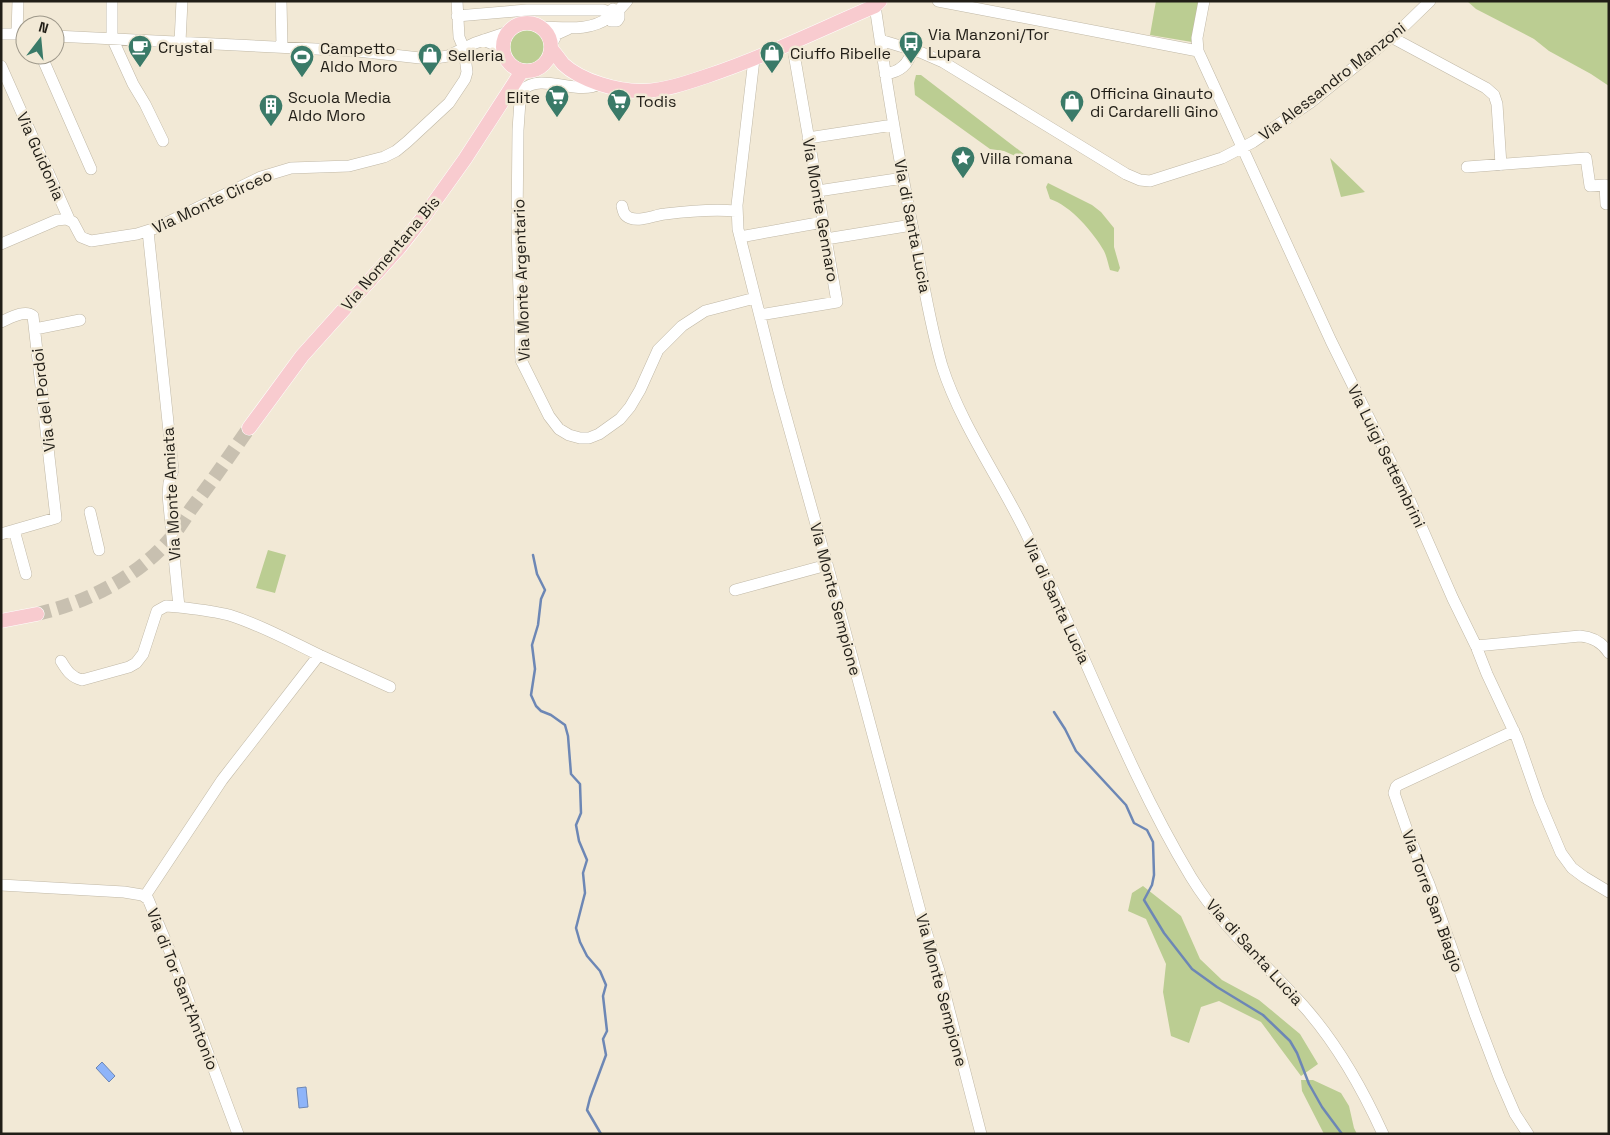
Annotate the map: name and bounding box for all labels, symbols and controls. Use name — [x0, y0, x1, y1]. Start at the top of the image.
north arrow — [15, 15, 65, 65]
street label: Via Alessandro Manzoni — [1255, 17, 1410, 145]
text: N — [37, 18, 51, 37]
place label: Via Manzoni/Tor Lupara — [928, 24, 1049, 63]
bus stop icon: Via Manzoni/Tor Lupara — [898, 30, 924, 64]
cafe icon: Crystal — [127, 34, 153, 68]
place label: Crystal — [158, 37, 213, 58]
place label: Campetto Aldo Moro — [320, 38, 398, 77]
shop icon: Ciuffo Ribelle — [759, 40, 785, 74]
shop icon: Selleria — [417, 42, 443, 76]
place label: Ciuffo Ribelle — [790, 43, 891, 64]
sports icon: Campetto Aldo Moro — [289, 44, 315, 78]
place label: Selleria — [448, 45, 504, 66]
place label: Officina Ginauto di Cardarelli Gino — [1090, 83, 1218, 122]
supermarket icon: Elite — [544, 84, 570, 118]
place label: Scuola Media Aldo Moro — [288, 87, 391, 126]
place label: Elite — [507, 87, 540, 108]
supermarket icon: Todis — [606, 88, 632, 122]
shop icon: Officina Ginauto di Cardarelli Gino — [1059, 89, 1085, 123]
place label: Todis — [636, 91, 676, 112]
building icon: Scuola Media Aldo Moro — [258, 93, 284, 127]
street label: Via Guidonia — [12, 109, 69, 204]
street label: Via Monte Gennaro — [798, 137, 843, 284]
place icon: Villa romana — [950, 145, 976, 179]
place label: Villa romana — [980, 148, 1073, 169]
street label: Via di Santa Lucia — [889, 157, 936, 295]
street label: Via Monte Circeo — [149, 164, 276, 238]
street label: Via Nomentana Bis — [336, 192, 444, 315]
street label: Via Monte Argentario — [508, 198, 535, 362]
street label: Via del Pordoi — [27, 347, 60, 453]
street label: Via Luigi Settembrini — [1343, 381, 1430, 531]
street label: Via Monte Amiata — [158, 427, 185, 561]
street label: Via Monte Sempione — [805, 520, 866, 678]
street label: Via di Santa Lucia — [1018, 535, 1095, 667]
street label: Via Torre San Biagio — [1397, 827, 1468, 975]
street label: Via di Santa Lucia — [1201, 895, 1308, 1010]
street label: Via di Tor Sant'Antonio — [142, 905, 223, 1073]
street label: Via Monte Sempione — [911, 911, 972, 1069]

